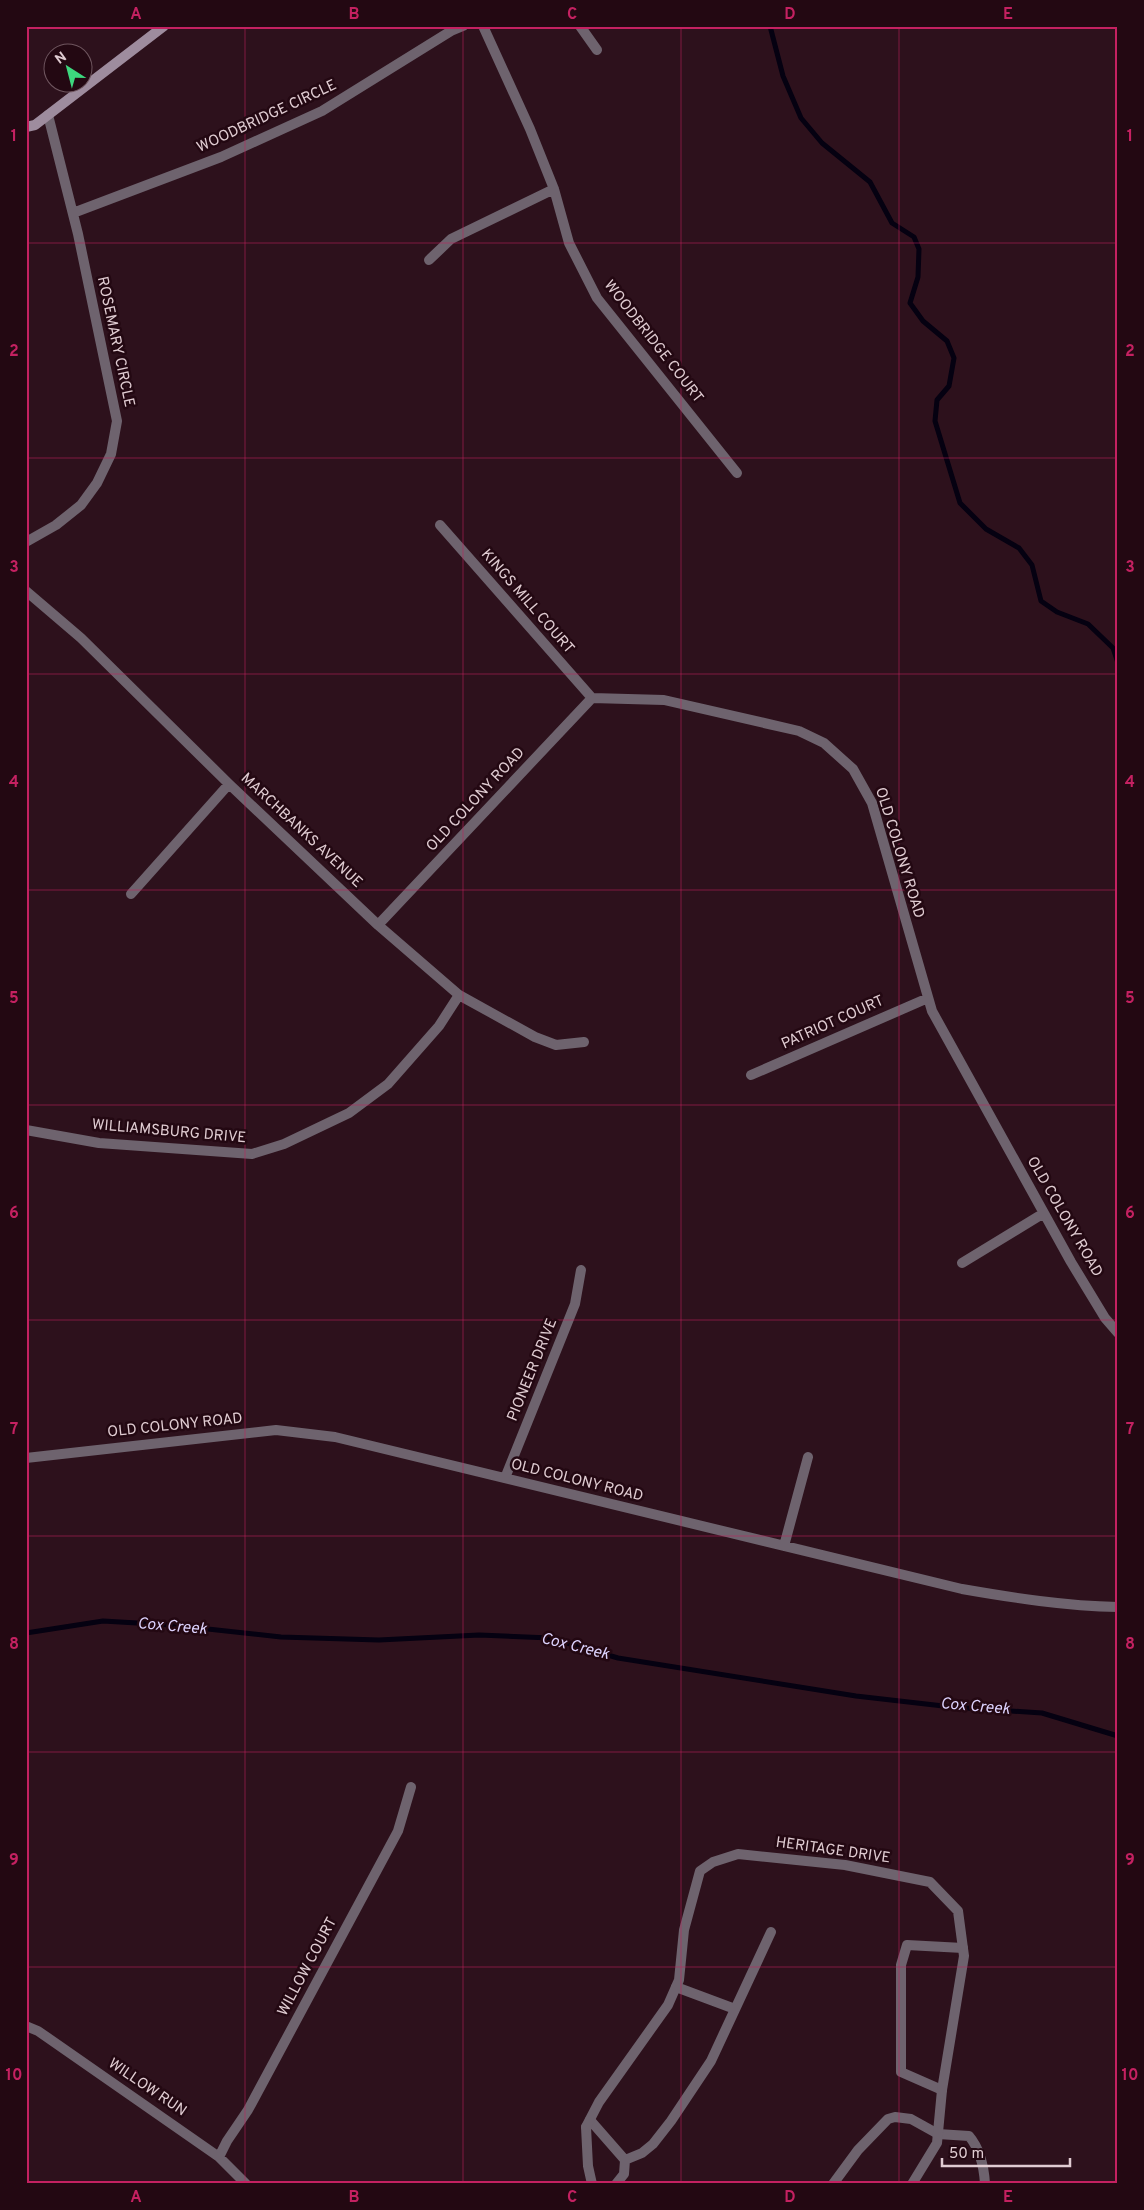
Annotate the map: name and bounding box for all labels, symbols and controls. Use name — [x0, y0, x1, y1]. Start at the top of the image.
text: A — [130, 5, 142, 25]
text: B — [348, 5, 360, 25]
text: C — [567, 5, 577, 25]
text: D — [784, 5, 796, 25]
text: E — [1003, 5, 1013, 25]
north arrow — [42, 42, 92, 92]
text: N — [52, 49, 70, 69]
street label: WOODBRIDGE CIRCLE — [194, 76, 340, 158]
text: 1 — [11, 127, 17, 147]
text: 1 — [1127, 127, 1133, 147]
street label: ROSEMARY CIRCLE — [92, 275, 138, 409]
street label: WOODBRIDGE COURT — [599, 277, 707, 407]
text: 2 — [9, 342, 19, 362]
text: 2 — [1125, 342, 1135, 362]
street label: KINGS MILL COURT — [476, 546, 578, 658]
text: 3 — [9, 558, 19, 578]
text: 3 — [1125, 558, 1135, 578]
street label: OLD COLONY ROAD — [423, 744, 529, 856]
street label: MARCHBANKS AVENUE — [236, 770, 366, 892]
text: 4 — [9, 773, 19, 793]
text: 4 — [1125, 773, 1135, 793]
street label: OLD COLONY ROAD — [870, 785, 928, 921]
text: 5 — [9, 989, 19, 1009]
text: 5 — [1125, 989, 1135, 1009]
street label: PATRIOT COURT — [779, 992, 887, 1054]
street label: WILLIAMSBURG DRIVE — [91, 1116, 247, 1148]
street label: OLD COLONY ROAD — [1022, 1153, 1106, 1281]
text: 6 — [9, 1204, 19, 1224]
text: 6 — [1125, 1204, 1135, 1224]
street label: PIONEER DRIVE — [504, 1316, 562, 1424]
street label: OLD COLONY ROAD — [106, 1409, 244, 1443]
text: 7 — [10, 1420, 18, 1440]
text: 7 — [1126, 1420, 1134, 1440]
street label: OLD COLONY ROAD — [509, 1455, 645, 1507]
water label: Cox Creek — [136, 1614, 209, 1640]
water label: Cox Creek — [539, 1629, 612, 1665]
text: 8 — [9, 1635, 19, 1655]
text: 8 — [1125, 1635, 1135, 1655]
water label: Cox Creek — [939, 1694, 1012, 1720]
street label: HERITAGE DRIVE — [774, 1834, 892, 1868]
text: 9 — [9, 1851, 19, 1871]
text: 9 — [1125, 1851, 1135, 1871]
street label: WILLOW COURT — [274, 1914, 342, 2020]
street label: WILLOW RUN — [104, 2055, 190, 2121]
text: 10 — [6, 2066, 22, 2086]
text: 10 — [1122, 2066, 1138, 2086]
scale bar — [942, 2135, 1069, 2167]
text: 50 m — [949, 2145, 984, 2164]
text: A — [130, 2188, 142, 2208]
text: B — [348, 2188, 360, 2208]
text: C — [567, 2188, 577, 2208]
text: D — [784, 2188, 796, 2208]
text: E — [1003, 2188, 1013, 2208]

